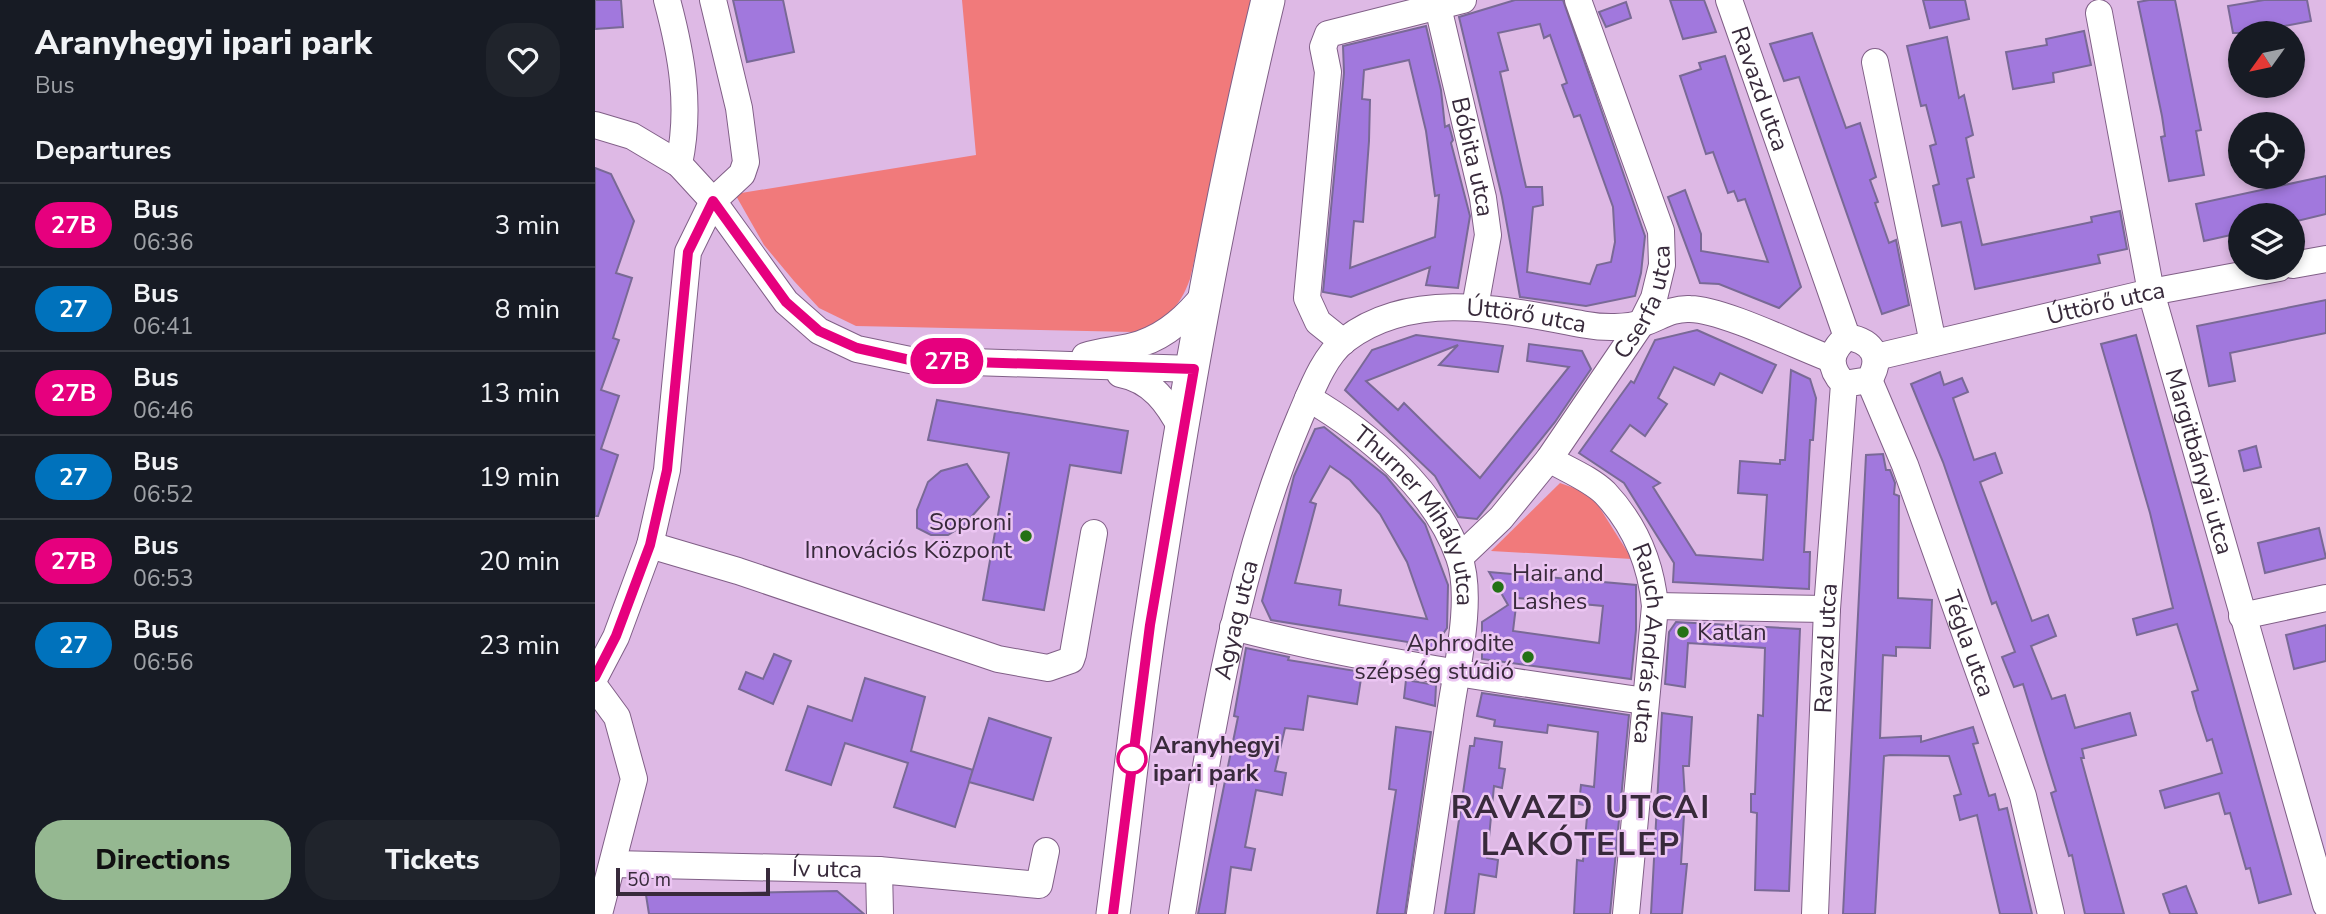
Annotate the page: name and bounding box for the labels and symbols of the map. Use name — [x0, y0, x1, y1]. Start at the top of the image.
north arrow — [2228, 21, 2305, 98]
street label: Ravazd utca — [1723, 22, 1797, 155]
street label: Bóbita utca — [1444, 94, 1501, 219]
street label: Cserfa utca — [1606, 245, 1678, 365]
street label: Úttörő utca — [2043, 274, 2167, 332]
street label: Úttörő utca — [1465, 291, 1589, 341]
line badge: 27B — [907, 338, 987, 384]
street label: Margitbányai utca — [2158, 365, 2241, 558]
street label: Thurner Mihály utca — [1347, 418, 1481, 606]
place label: Soproni Innovációs Központ — [804, 506, 1013, 566]
marker: Soproni Innovációs Központ — [1018, 528, 1034, 544]
street label: Rauch András utca — [1625, 538, 1671, 746]
street label: Agyag utca — [1207, 557, 1266, 683]
place label: Hair and Lashes — [1512, 557, 1604, 617]
marker: Hair and Lashes — [1490, 579, 1506, 595]
street label: Ravazd utca — [1807, 582, 1845, 714]
street label: Tégla utca — [1935, 586, 2003, 701]
place label: Katlan — [1697, 616, 1767, 648]
marker: Katlan — [1675, 624, 1691, 640]
place label: Aphrodite szépség stúdió — [1354, 627, 1514, 687]
marker: Aphrodite szépség stúdió — [1520, 649, 1536, 665]
place label: Aranyhegyi ipari park — [1153, 729, 1280, 789]
marker: Aranyhegyi ipari park — [1117, 744, 1147, 774]
district label: RAVAZD UTCAI LAKÓTELEP — [1451, 786, 1711, 866]
street label: Ív utca — [791, 852, 862, 886]
scale bar — [616, 865, 770, 897]

